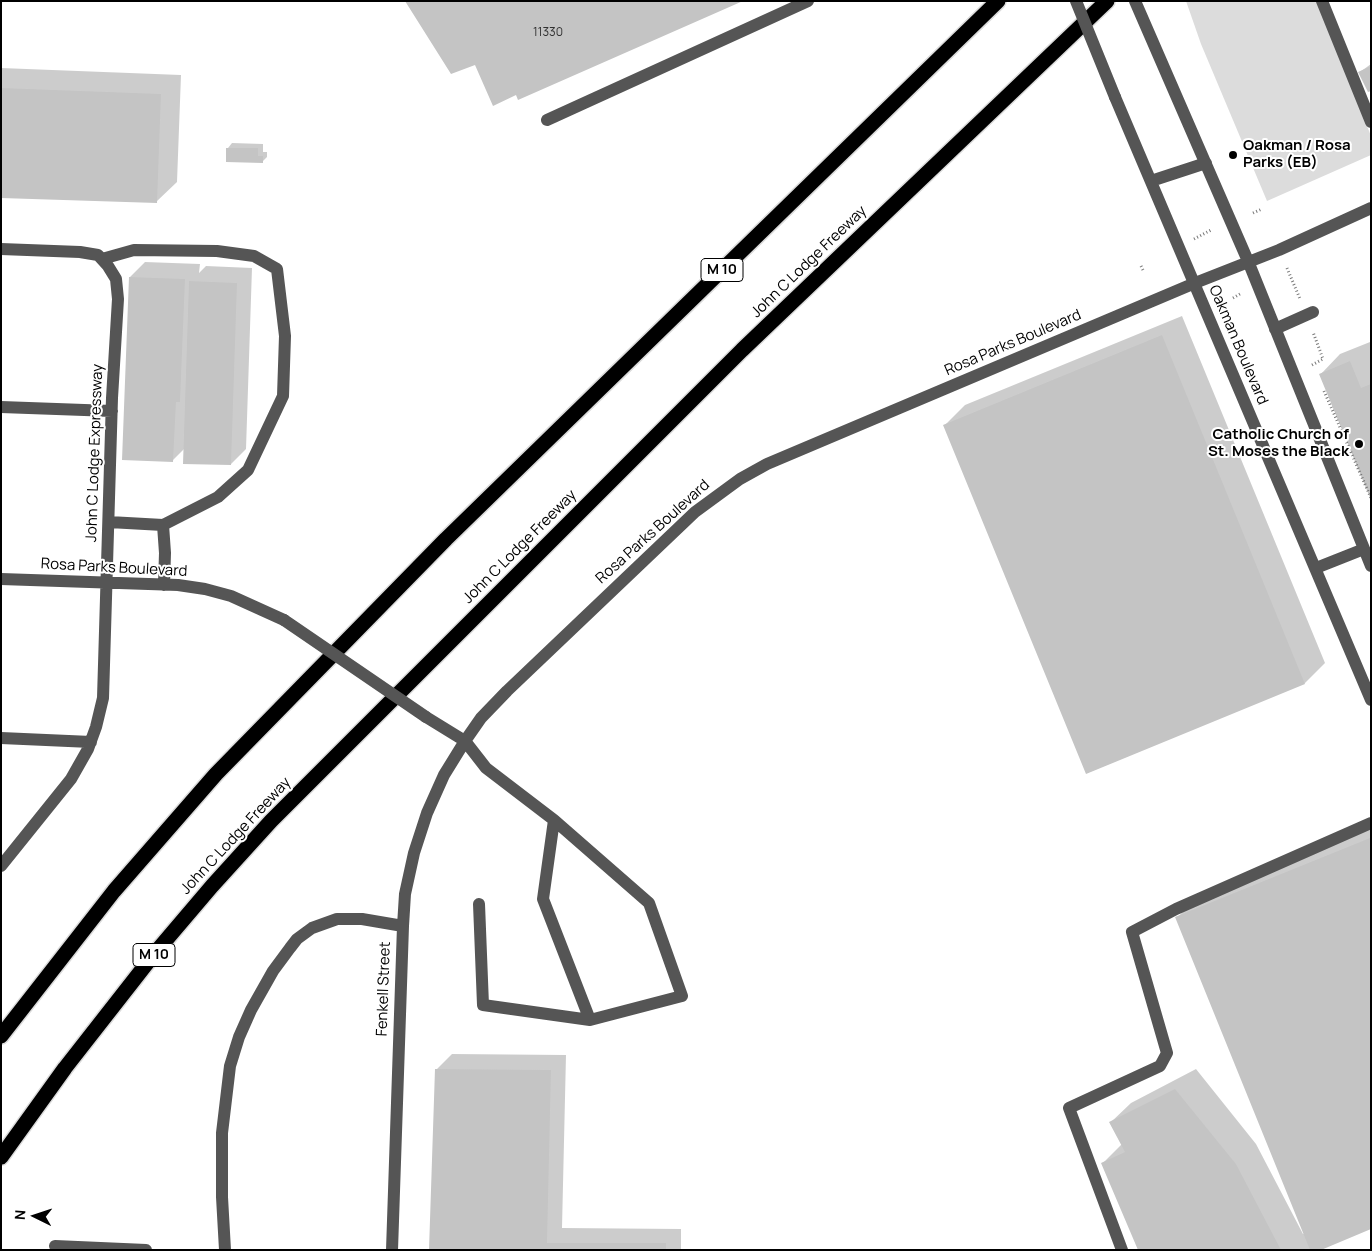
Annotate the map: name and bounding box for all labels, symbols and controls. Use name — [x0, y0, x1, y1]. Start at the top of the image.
house number: 11330 — [533, 26, 563, 40]
place label: Oakman / Rosa Parks (EB) — [1243, 137, 1351, 172]
marker: Oakman / Rosa Parks (EB) — [1227, 149, 1239, 161]
street label: John C Lodge Freeway — [748, 202, 870, 322]
road number: M 10 — [701, 258, 743, 282]
street label: Oakman Boulevard — [1205, 282, 1271, 408]
street label: Rosa Parks Boulevard — [942, 306, 1084, 380]
street label: John C Lodge Expressway — [83, 364, 107, 542]
place label: Catholic Church of St. Moses the Black — [1208, 426, 1349, 461]
marker: Catholic Church of St. Moses the Black — [1353, 438, 1365, 450]
street label: Rosa Parks Boulevard — [592, 476, 714, 588]
street label: John C Lodge Freeway — [459, 486, 581, 608]
street label: Rosa Parks Boulevard — [40, 555, 188, 581]
street label: John C Lodge Freeway — [177, 774, 295, 898]
street label: Fenkell Street — [373, 941, 395, 1037]
road number: M 10 — [133, 944, 175, 966]
north arrow — [10, 1191, 60, 1241]
text: N — [10, 1209, 29, 1221]

